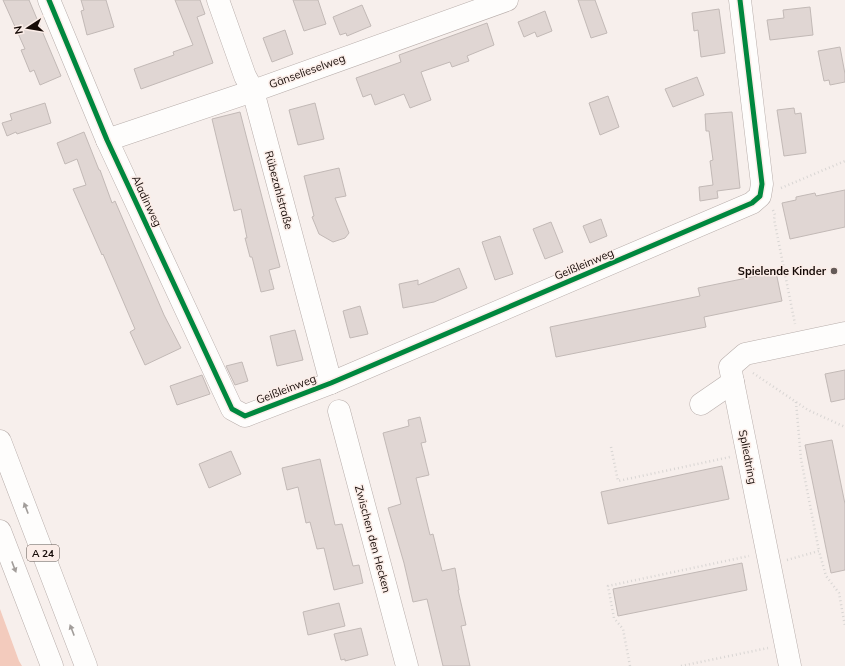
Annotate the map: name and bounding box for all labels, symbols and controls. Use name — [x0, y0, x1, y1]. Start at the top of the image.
north arrow — [8, 8, 48, 48]
text: N — [11, 25, 26, 36]
street label: Gänselieselweg — [267, 51, 347, 91]
street label: Rübezahlstraße — [262, 149, 296, 231]
street label: Aladinweg — [129, 173, 165, 229]
street label: Geißleinweg — [552, 245, 616, 283]
place label: Spielende Kinder — [738, 264, 827, 278]
marker: Spielende Kinder — [829, 266, 839, 276]
street label: Geißleinweg — [254, 371, 318, 407]
street label: Spliedtring — [736, 429, 760, 485]
street label: Zwischen den Hecken — [352, 484, 394, 594]
one-way arrow — [22, 502, 28, 514]
road number: A 24 — [27, 545, 59, 561]
one-way arrow — [11, 561, 17, 573]
one-way arrow — [69, 623, 75, 635]

